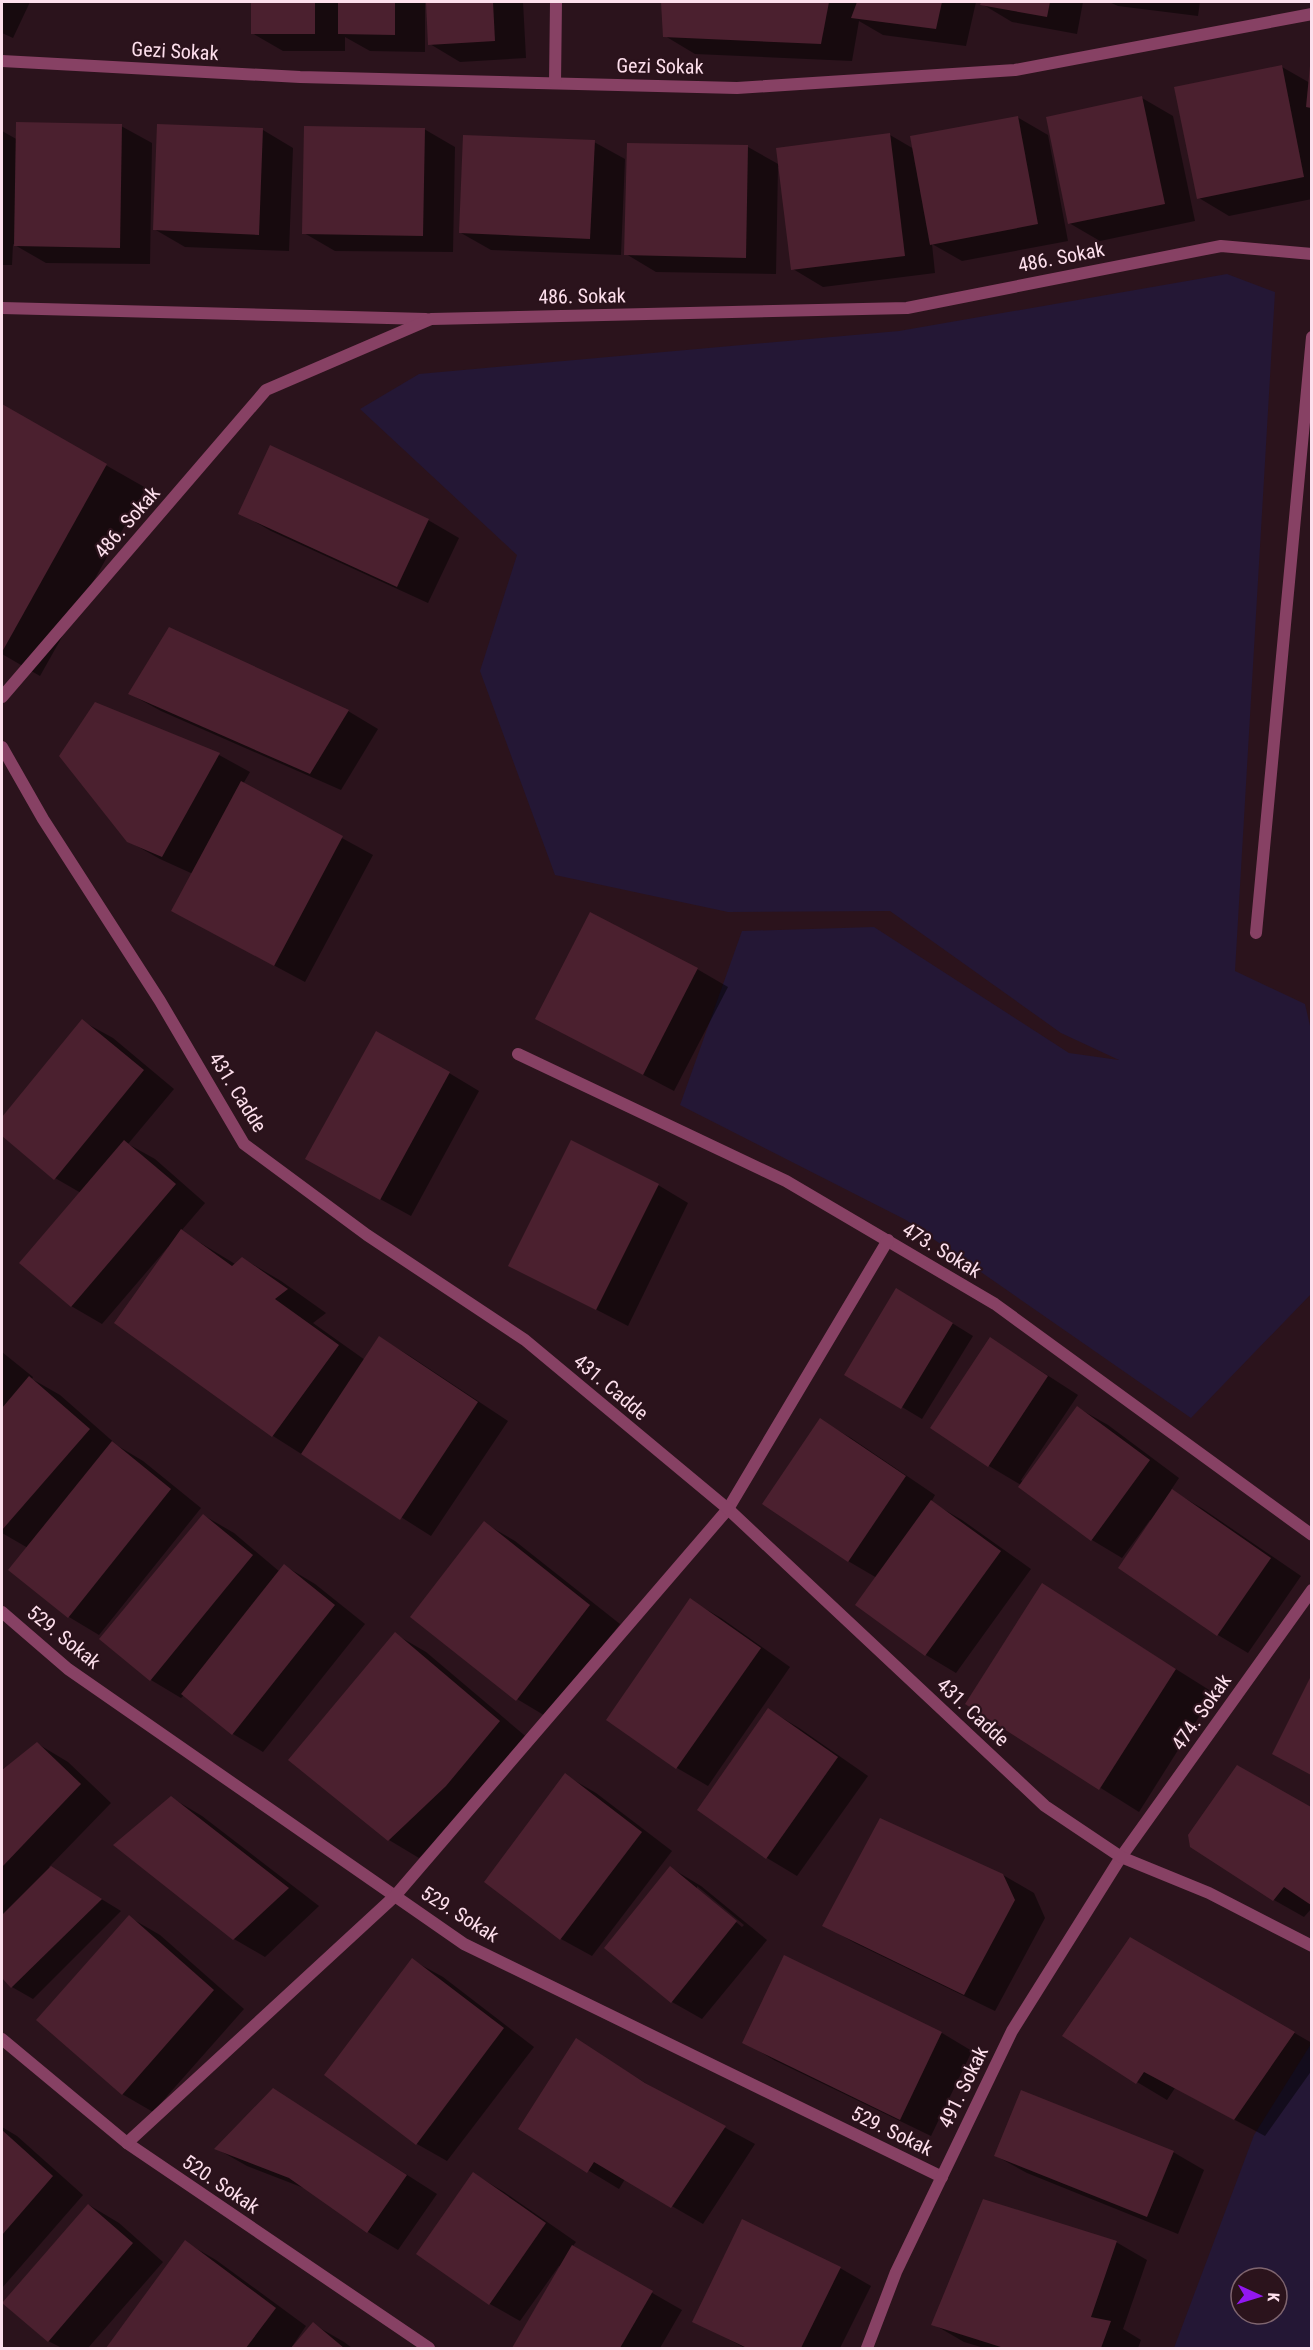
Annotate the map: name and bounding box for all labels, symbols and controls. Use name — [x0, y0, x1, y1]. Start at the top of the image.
street label: Gezi Sokak — [131, 37, 219, 65]
street label: Gezi Sokak — [616, 53, 704, 79]
street label: 486. Sokak — [1016, 237, 1106, 277]
street label: 486. Sokak — [538, 283, 626, 309]
street label: 486. Sokak — [89, 481, 165, 563]
street label: 431. Cadde — [204, 1048, 272, 1136]
street label: 473. Sokak — [898, 1217, 986, 1283]
street label: 431. Cadde — [569, 1349, 653, 1425]
street label: 529. Sokak — [22, 1600, 106, 1674]
street label: 474. Sokak — [1166, 1669, 1236, 1755]
street label: 431. Cadde — [932, 1673, 1014, 1751]
street label: 529. Sokak — [417, 1881, 503, 1947]
street label: 491. Sokak — [933, 2042, 993, 2132]
street label: 529. Sokak — [847, 2101, 937, 2161]
street label: 520. Sokak — [178, 2150, 264, 2218]
north arrow — [1229, 2266, 1289, 2326]
text: K — [1264, 2292, 1283, 2302]

